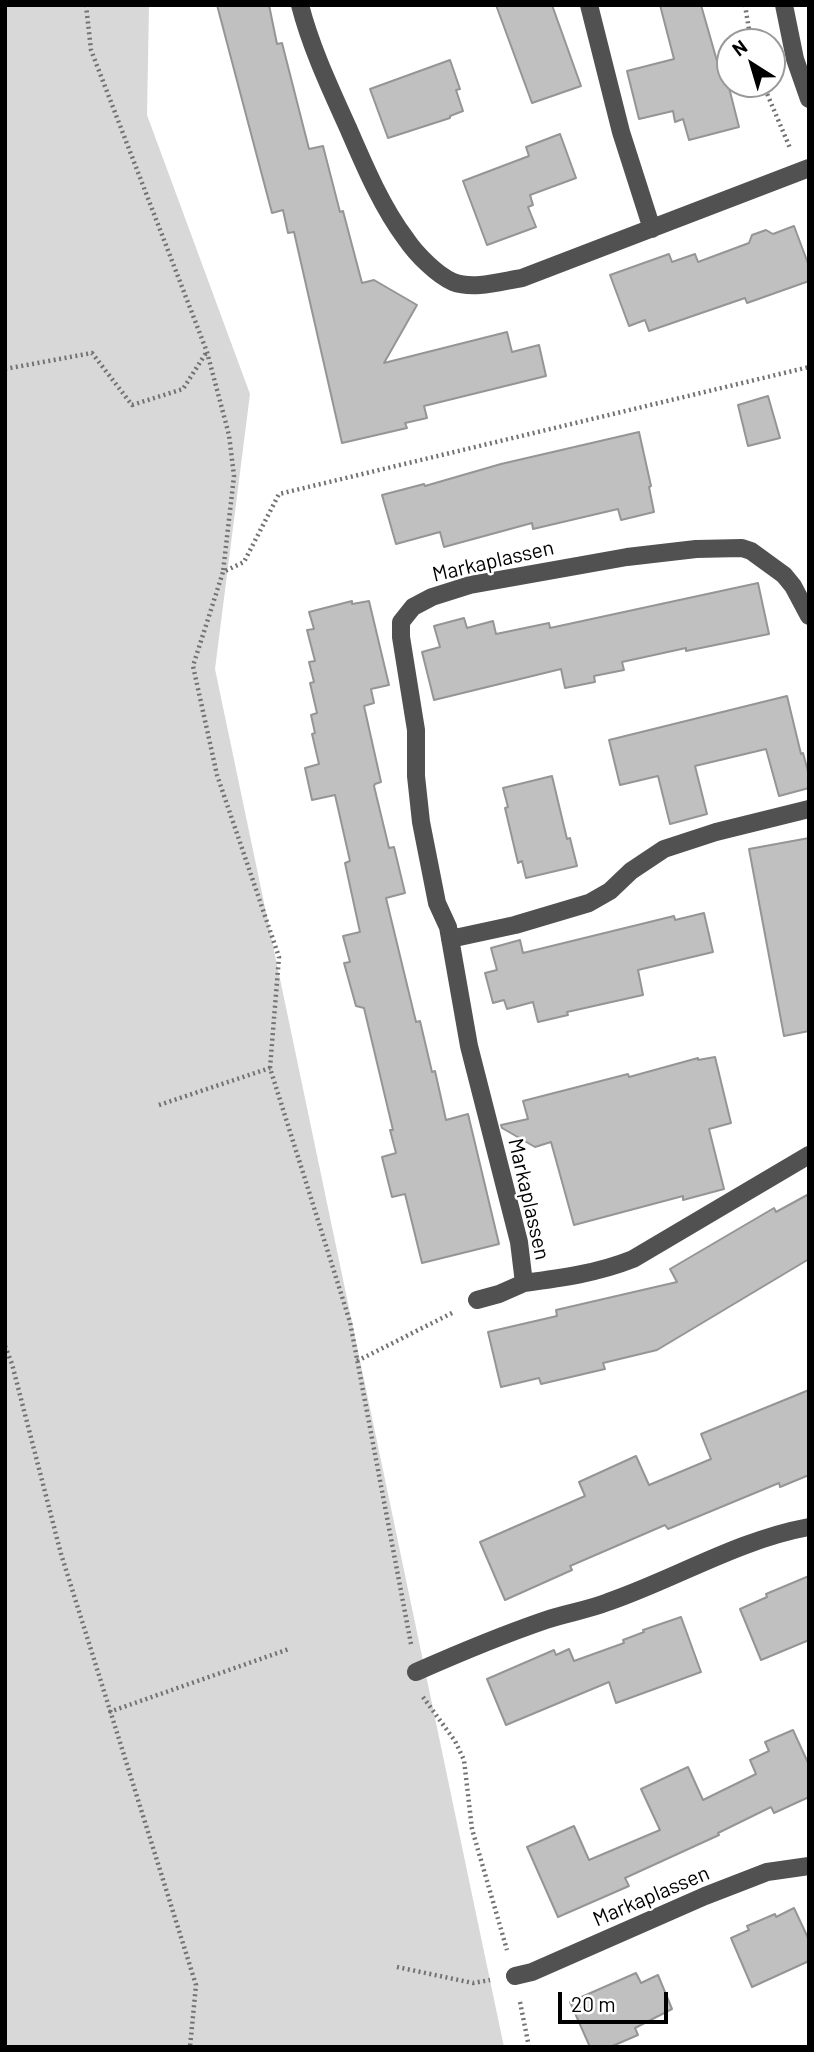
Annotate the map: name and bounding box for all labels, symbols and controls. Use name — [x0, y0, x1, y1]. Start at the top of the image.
north arrow — [716, 28, 786, 98]
text: N — [727, 34, 751, 60]
street label: Markaplassen — [430, 535, 556, 587]
street label: Markaplassen — [503, 1136, 555, 1262]
street label: Markaplassen — [589, 1860, 713, 1932]
scale bar — [562, 1979, 672, 2023]
text: 20 m — [571, 1991, 616, 2016]

